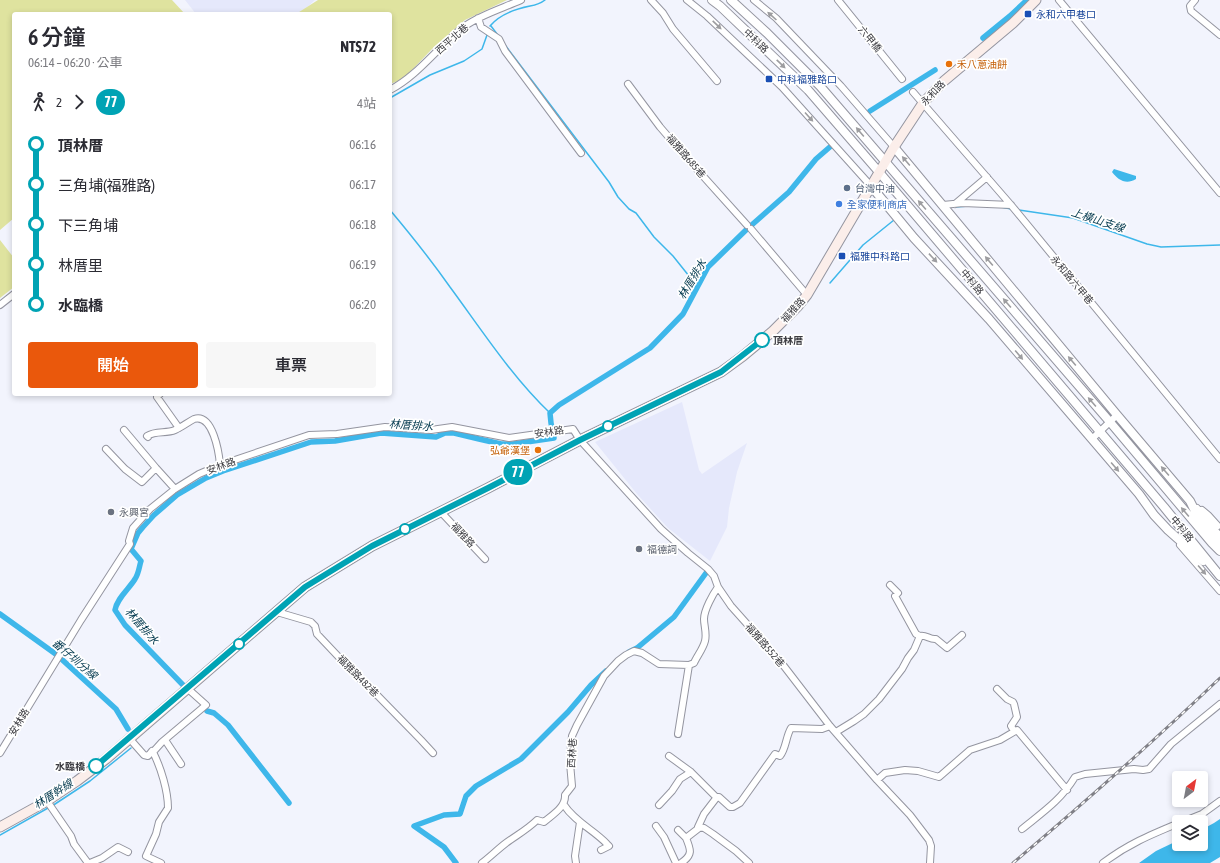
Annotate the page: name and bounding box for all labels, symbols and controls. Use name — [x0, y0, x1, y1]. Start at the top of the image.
marker: 永和六甲巷口 — [1023, 9, 1033, 19]
place label: 永和六甲巷口 — [1036, 9, 1096, 20]
one-way arrow — [768, 12, 777, 21]
one-way arrow — [712, 20, 722, 30]
street label: 西平北巷 — [433, 22, 471, 56]
text: 6 分鐘 — [28, 24, 85, 50]
street label: 六甲橋 — [856, 24, 884, 54]
street label: 中科路 — [741, 27, 771, 55]
text: NT$72 — [340, 38, 376, 55]
text: 06:14 – 06:20 · 公車 — [28, 55, 123, 70]
marker: 禾八蔥油餅 — [944, 59, 954, 69]
place label: 禾八蔥油餅 — [957, 59, 1007, 70]
one-way arrow — [776, 60, 787, 69]
marker: 中科福雅路口 — [764, 74, 774, 84]
place label: 中科福雅路口 — [777, 74, 837, 85]
street label: 永和路 — [919, 78, 947, 108]
icon: walk — [28, 91, 50, 113]
icon: forward — [68, 91, 90, 113]
text: 77 — [104, 94, 117, 110]
text: 2 — [56, 95, 62, 110]
text: 4站 — [357, 96, 376, 111]
one-way arrow — [804, 112, 814, 122]
one-way arrow — [855, 127, 864, 137]
street label: 福雅路685巷 — [664, 132, 708, 180]
text: 頂林厝 — [58, 137, 103, 154]
text: 06:16 — [349, 137, 376, 152]
one-way arrow — [901, 156, 910, 167]
text: 三角埔(福雅路) — [58, 177, 155, 194]
text: 06:17 — [349, 177, 376, 192]
marker: 台灣中油 — [842, 183, 852, 193]
place label: 台灣中油 — [855, 183, 895, 194]
marker: 全家便利商店 — [834, 199, 844, 209]
place label: 全家便利商店 — [847, 199, 907, 210]
one-way arrow — [917, 200, 927, 210]
water label: 上橫山支線 — [1070, 206, 1128, 235]
text: 下三角埔 — [58, 217, 118, 234]
text: 06:18 — [349, 217, 376, 232]
marker: 福雅中科路口 — [837, 251, 847, 261]
place label: 福雅中科路口 — [850, 251, 910, 262]
one-way arrow — [928, 253, 937, 263]
street label: 永和路六甲巷 — [1049, 253, 1095, 307]
water label: 林厝排水 — [676, 256, 709, 301]
one-way arrow — [985, 256, 994, 266]
text: 林厝里 — [58, 257, 103, 274]
text: 06:19 — [349, 257, 376, 272]
street label: 中科路 — [958, 267, 986, 297]
street label: 福雅路 — [779, 295, 807, 325]
text: 水臨橋 — [58, 297, 103, 314]
text: 06:20 — [349, 297, 376, 312]
one-way arrow — [1002, 298, 1011, 309]
marker: 頂林厝 — [754, 332, 770, 348]
place label: 頂林厝 — [773, 335, 803, 346]
button: 開始 — [28, 342, 198, 388]
button: 車票 — [206, 342, 376, 388]
one-way arrow — [1015, 350, 1024, 360]
one-way arrow — [1068, 356, 1077, 366]
one-way arrow — [1087, 396, 1096, 407]
water label: 林厝排水 — [389, 417, 434, 433]
unlabelled marker — [602, 420, 614, 432]
street label: 安林路 — [533, 424, 565, 440]
place label: 弘爺漢堡 — [490, 445, 530, 456]
marker: 弘爺漢堡 — [533, 445, 543, 455]
street label: 安林路 — [205, 456, 237, 476]
line badge: 77 — [500, 459, 536, 485]
one-way arrow — [1111, 461, 1120, 472]
text: 77 — [511, 464, 525, 480]
one-way arrow — [1161, 466, 1170, 476]
one-way arrow — [1180, 506, 1189, 517]
marker: 永興宮 — [106, 507, 116, 517]
place label: 永興宮 — [119, 507, 149, 518]
street label: 中科路 — [1168, 514, 1196, 544]
street label: 福雅路 — [449, 520, 477, 550]
unlabelled marker — [399, 523, 411, 535]
marker: 福德詞 — [634, 544, 644, 554]
place label: 福德詞 — [647, 544, 677, 555]
one-way arrow — [1198, 565, 1207, 576]
water label: 林厝排水 — [123, 605, 162, 647]
street label: 福雅路552巷 — [743, 621, 787, 669]
water label: 番仔圳分線 — [50, 636, 101, 683]
unlabelled marker — [233, 638, 245, 650]
street label: 福雅路482巷 — [335, 653, 381, 699]
street label: 安林路 — [7, 706, 31, 738]
street label: 西林巷 — [565, 738, 579, 768]
marker: 水臨橋 — [88, 758, 104, 774]
place label: 水臨橋 — [55, 761, 85, 772]
north arrow — [1172, 771, 1208, 807]
map controls — [1172, 771, 1208, 851]
water label: 林厝幹線 — [31, 776, 76, 811]
button: layers — [1172, 815, 1208, 851]

